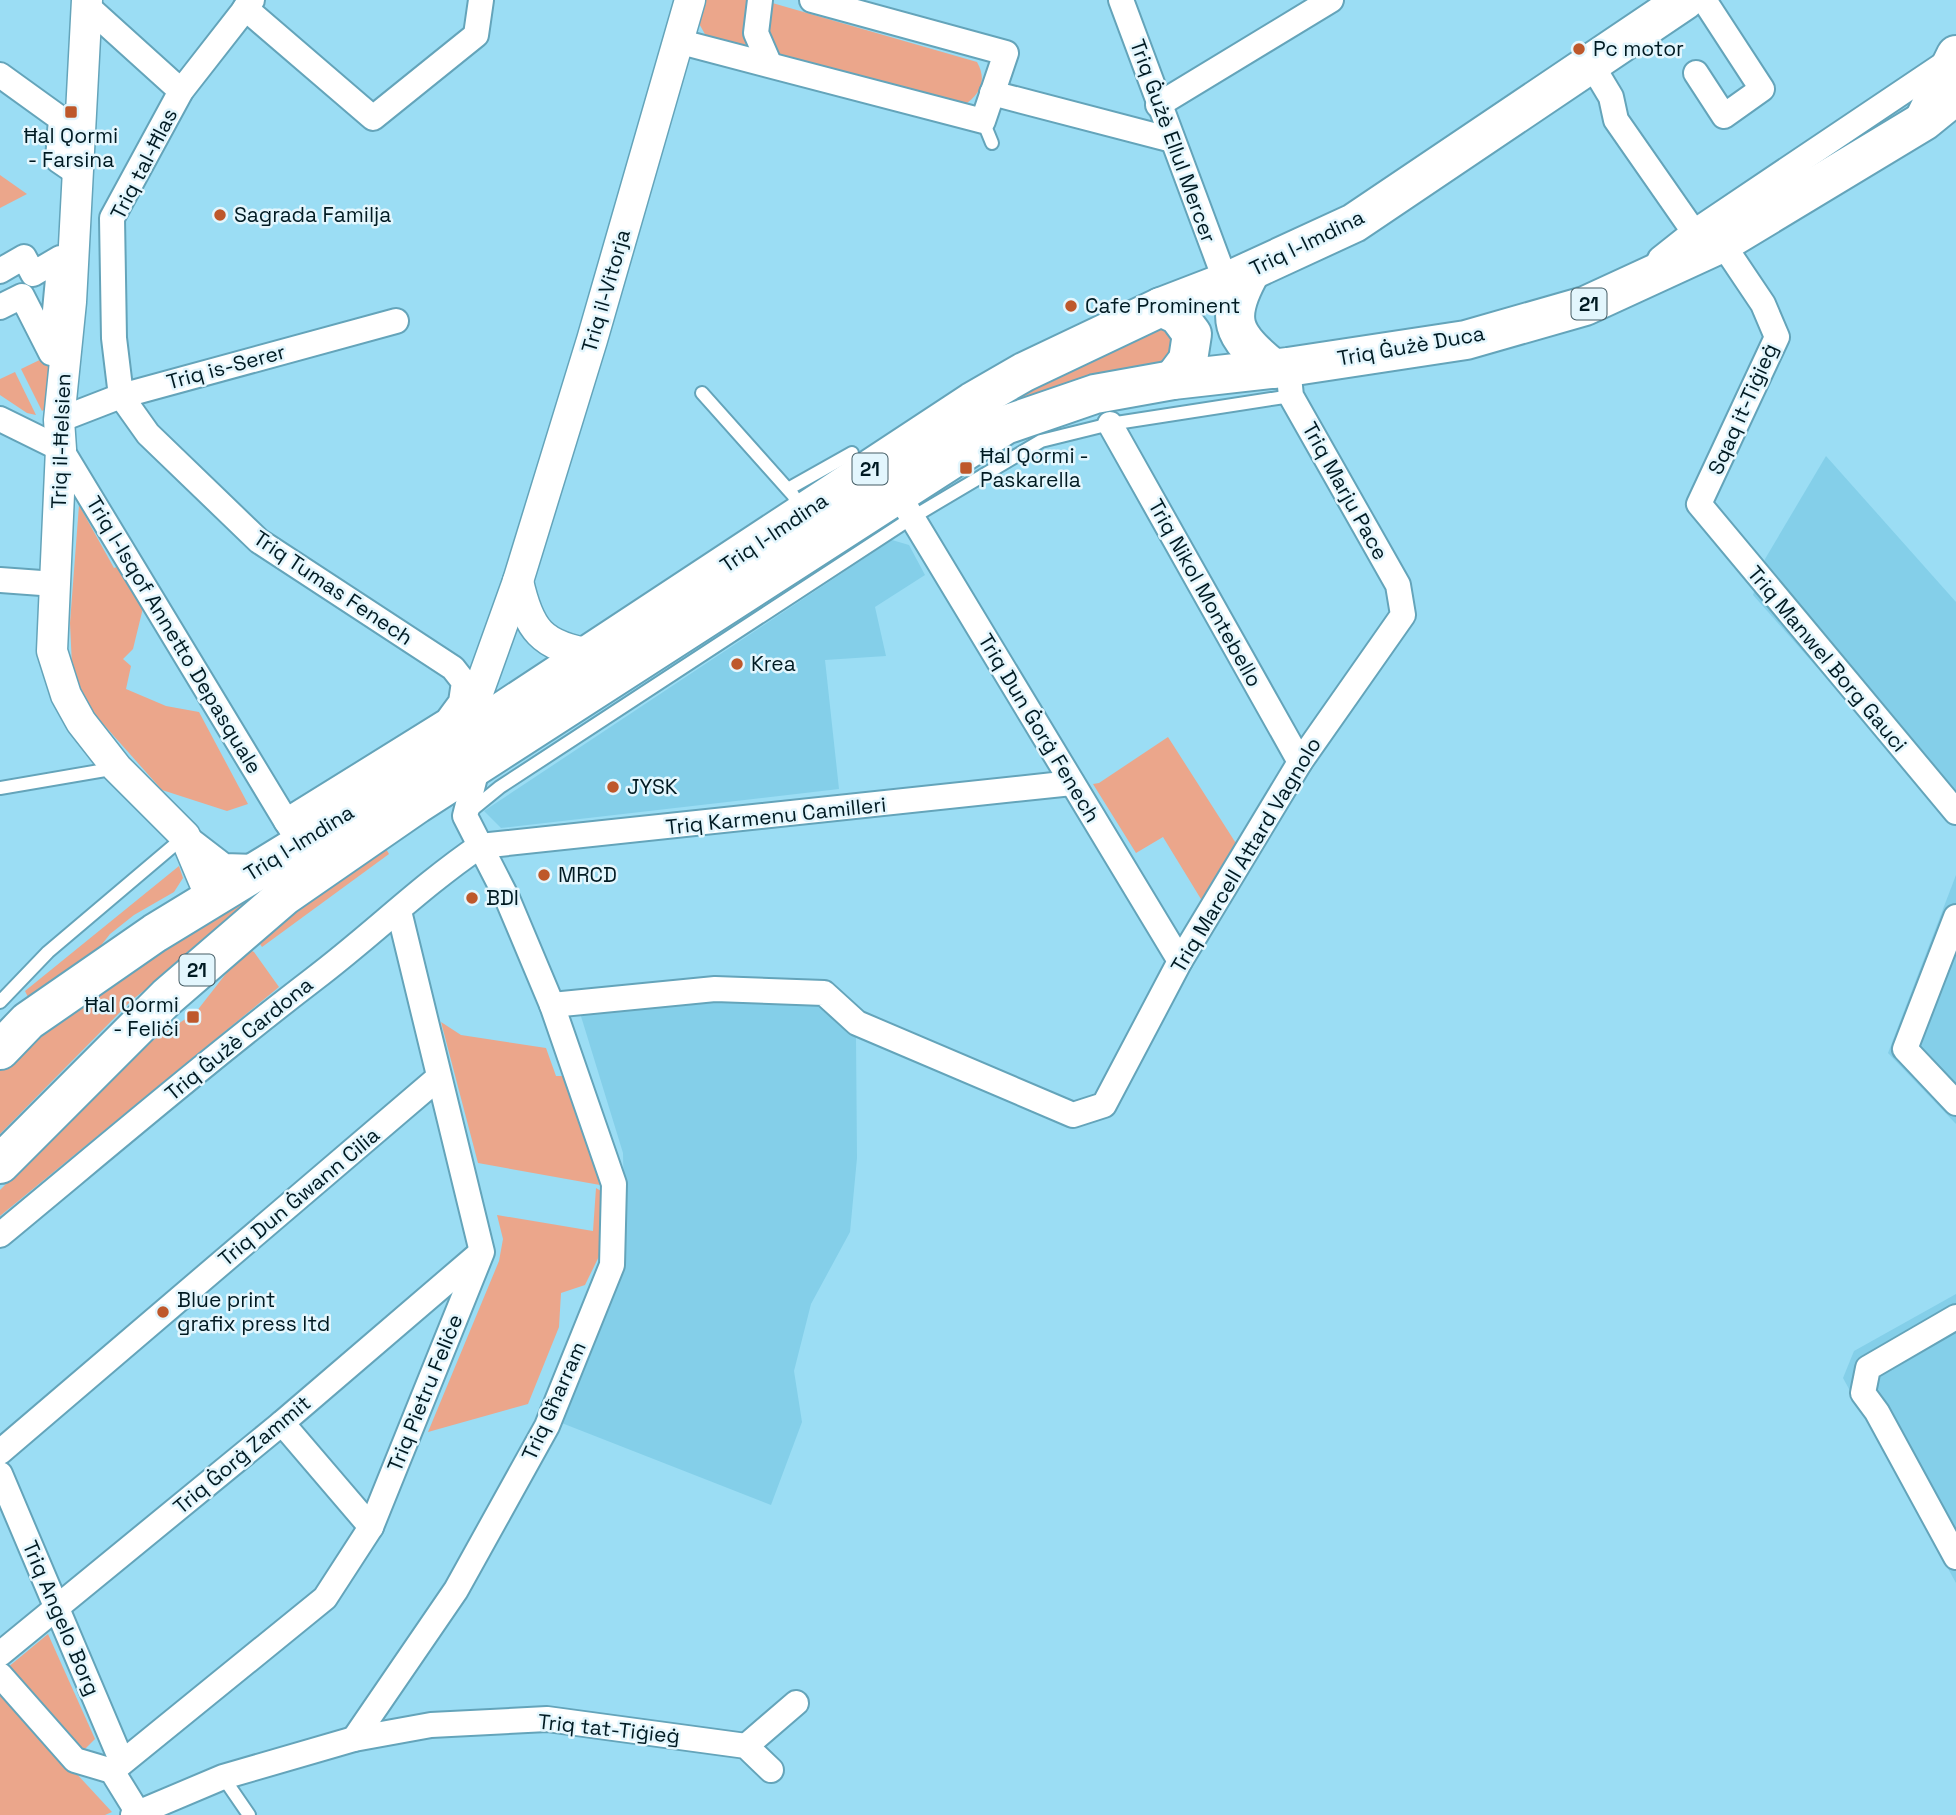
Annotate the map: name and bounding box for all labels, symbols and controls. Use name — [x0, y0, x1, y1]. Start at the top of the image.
street label: Triq Ġużè Ellul Mercer — [1124, 35, 1223, 246]
place label: Pc motor — [1593, 35, 1684, 62]
marker: Pc motor — [1571, 41, 1587, 57]
marker: Ħal Qormi - Farsina — [63, 104, 79, 120]
street label: Triq tal-Ħlas — [104, 104, 183, 224]
place label: Ħal Qormi - Farsina — [24, 122, 118, 173]
place label: Sagrada Familja — [234, 201, 391, 228]
street label: Triq l-Imdina — [1245, 203, 1369, 282]
marker: Sagrada Familja — [212, 207, 228, 223]
street label: Triq il-Vitorja — [575, 226, 636, 356]
road number: 21 — [1572, 288, 1606, 320]
place label: Cafe Prominent — [1085, 292, 1240, 319]
marker: Cafe Prominent — [1063, 298, 1079, 314]
street label: Triq Ġużè Duca — [1335, 319, 1487, 372]
street label: Triq is-Serer — [164, 338, 288, 395]
street label: Sqaq it-Tiġieġ — [1701, 339, 1784, 479]
street label: Triq il-Ħelsien — [45, 373, 76, 509]
street label: Triq Marju Pace — [1296, 417, 1394, 564]
place label: Ħal Qormi - Paskarella — [980, 442, 1089, 493]
road number: 21 — [852, 454, 888, 484]
marker: Ħal Qormi - Paskarella — [958, 460, 974, 476]
street label: Triq l-Imdina — [715, 487, 833, 579]
street label: Triq l-Isqof Annetto Depasquale — [81, 491, 268, 779]
street label: Triq Nikol Montebello — [1143, 494, 1268, 691]
street label: Triq Tumas Fenech — [248, 524, 418, 651]
street label: Triq Manwel Borg Gauci — [1742, 560, 1913, 757]
street label: Triq Dun Ġorġ Fenech — [972, 628, 1106, 827]
place label: Krea — [751, 650, 796, 677]
marker: Krea — [729, 656, 745, 672]
street label: Triq Marcell Attard Vagnolo — [1164, 732, 1327, 978]
place label: JYSK — [627, 773, 678, 800]
marker: JYSK — [605, 779, 621, 795]
street label: Triq Karmenu Camilleri — [664, 790, 888, 841]
street label: Triq l-Imdina — [239, 798, 359, 887]
place label: MRCD — [558, 861, 617, 888]
marker: MRCD — [536, 867, 552, 883]
place label: BDI — [486, 884, 519, 911]
marker: BDI — [464, 890, 480, 906]
road number: 21 — [180, 954, 214, 986]
street label: Triq Ġużè Cardona — [159, 971, 318, 1106]
place label: Ħal Qormi - Feliċi — [84, 991, 179, 1042]
marker: Ħal Qormi - Feliċi — [185, 1009, 201, 1025]
street label: Triq Dun Ġwann Cilia — [212, 1121, 385, 1272]
place label: Blue print grafix press ltd — [177, 1286, 330, 1337]
marker: Blue print grafix press ltd — [155, 1304, 171, 1320]
street label: Triq Pietru Feliċe — [381, 1310, 468, 1475]
street label: Triq Għarram — [515, 1337, 592, 1464]
street label: Triq Ġorġ Zammit — [167, 1389, 316, 1520]
street label: Triq Angelo Borg — [17, 1536, 106, 1699]
street label: Triq tat-Tiġieġ — [537, 1708, 681, 1749]

